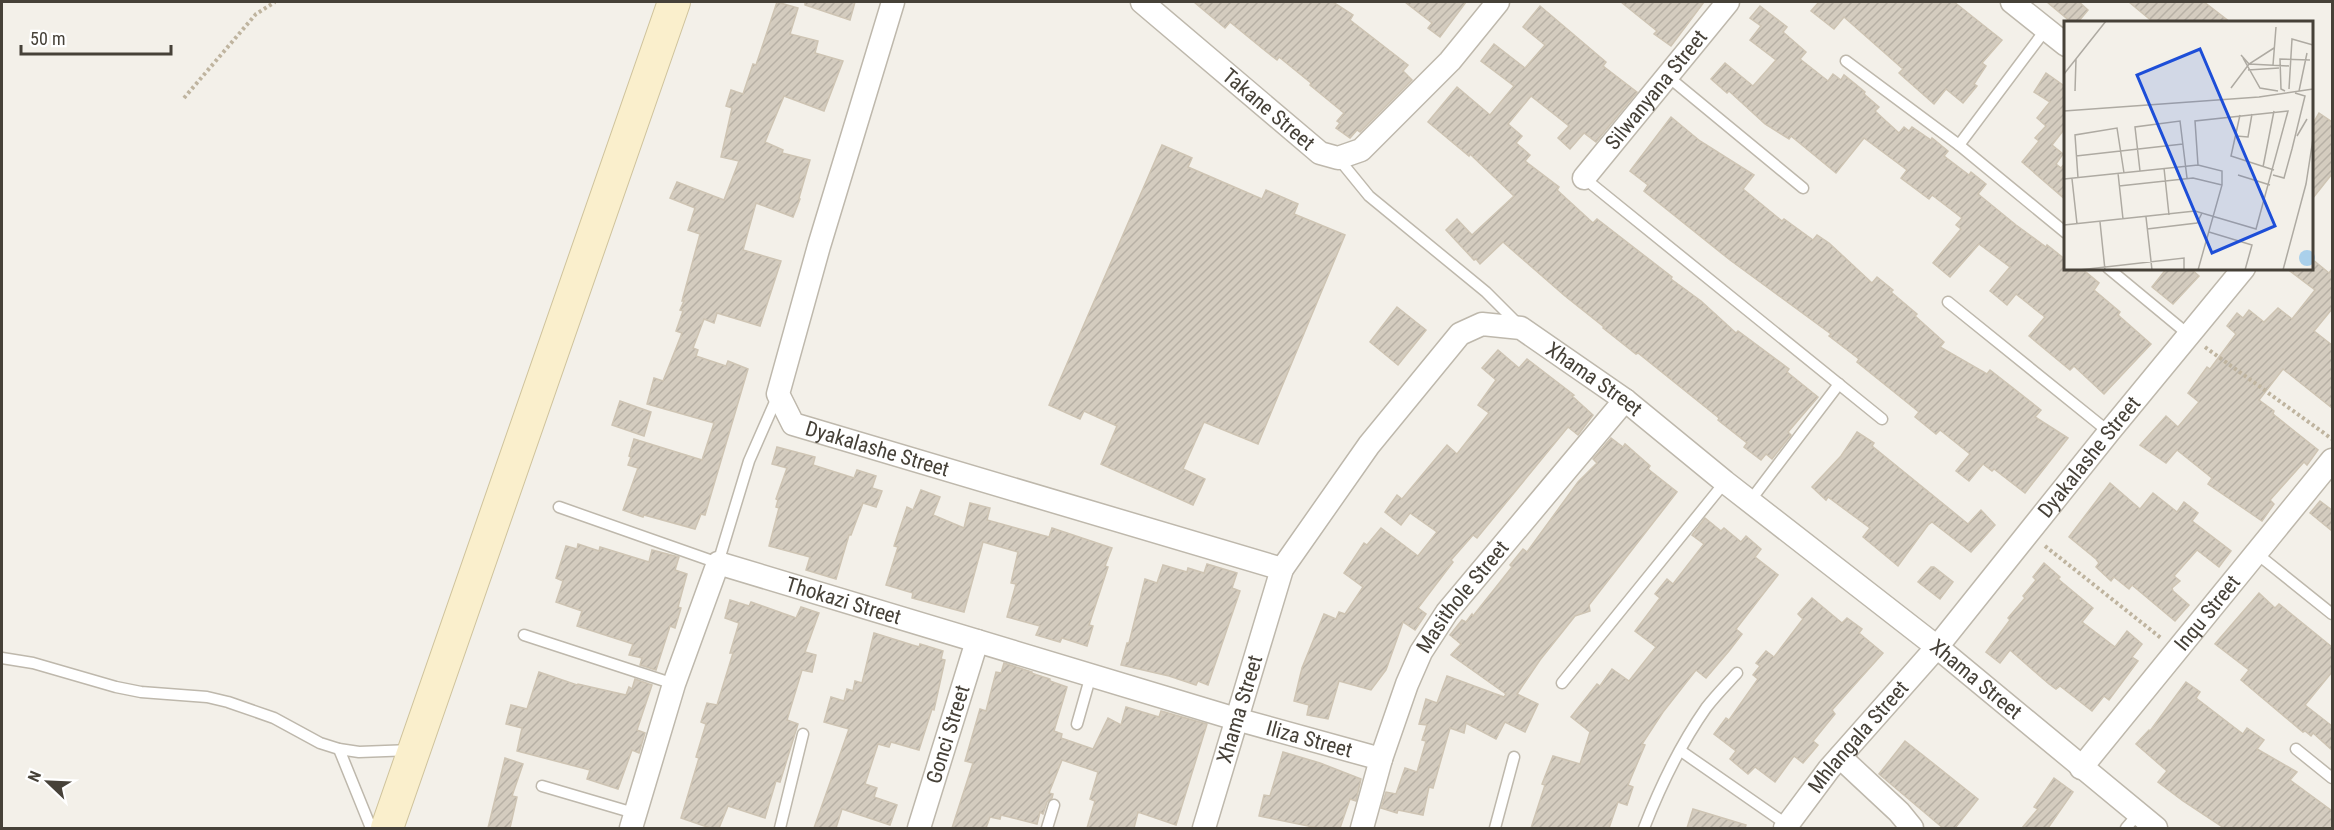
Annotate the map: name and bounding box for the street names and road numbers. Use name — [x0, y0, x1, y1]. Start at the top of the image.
street label: Silwanyana Street — [1600, 25, 1712, 154]
street label: Takane Street — [1218, 64, 1320, 155]
street label: Xhama Street — [1542, 337, 1647, 421]
street label: Dyakalashe Street — [2033, 392, 2145, 522]
street label: Dyakalashe Street — [803, 416, 952, 482]
street label: Masithole Street — [1412, 536, 1514, 658]
street label: Inqu Street — [2170, 570, 2245, 655]
street label: Thokazi Street — [783, 572, 904, 629]
street label: Xhama Street — [1925, 634, 2027, 724]
street label: Xhama Street — [1212, 652, 1267, 766]
street label: Mhlangala Street — [1803, 676, 1913, 798]
street label: Gonci Street — [922, 682, 975, 787]
street label: Iliza Street — [1264, 716, 1355, 763]

